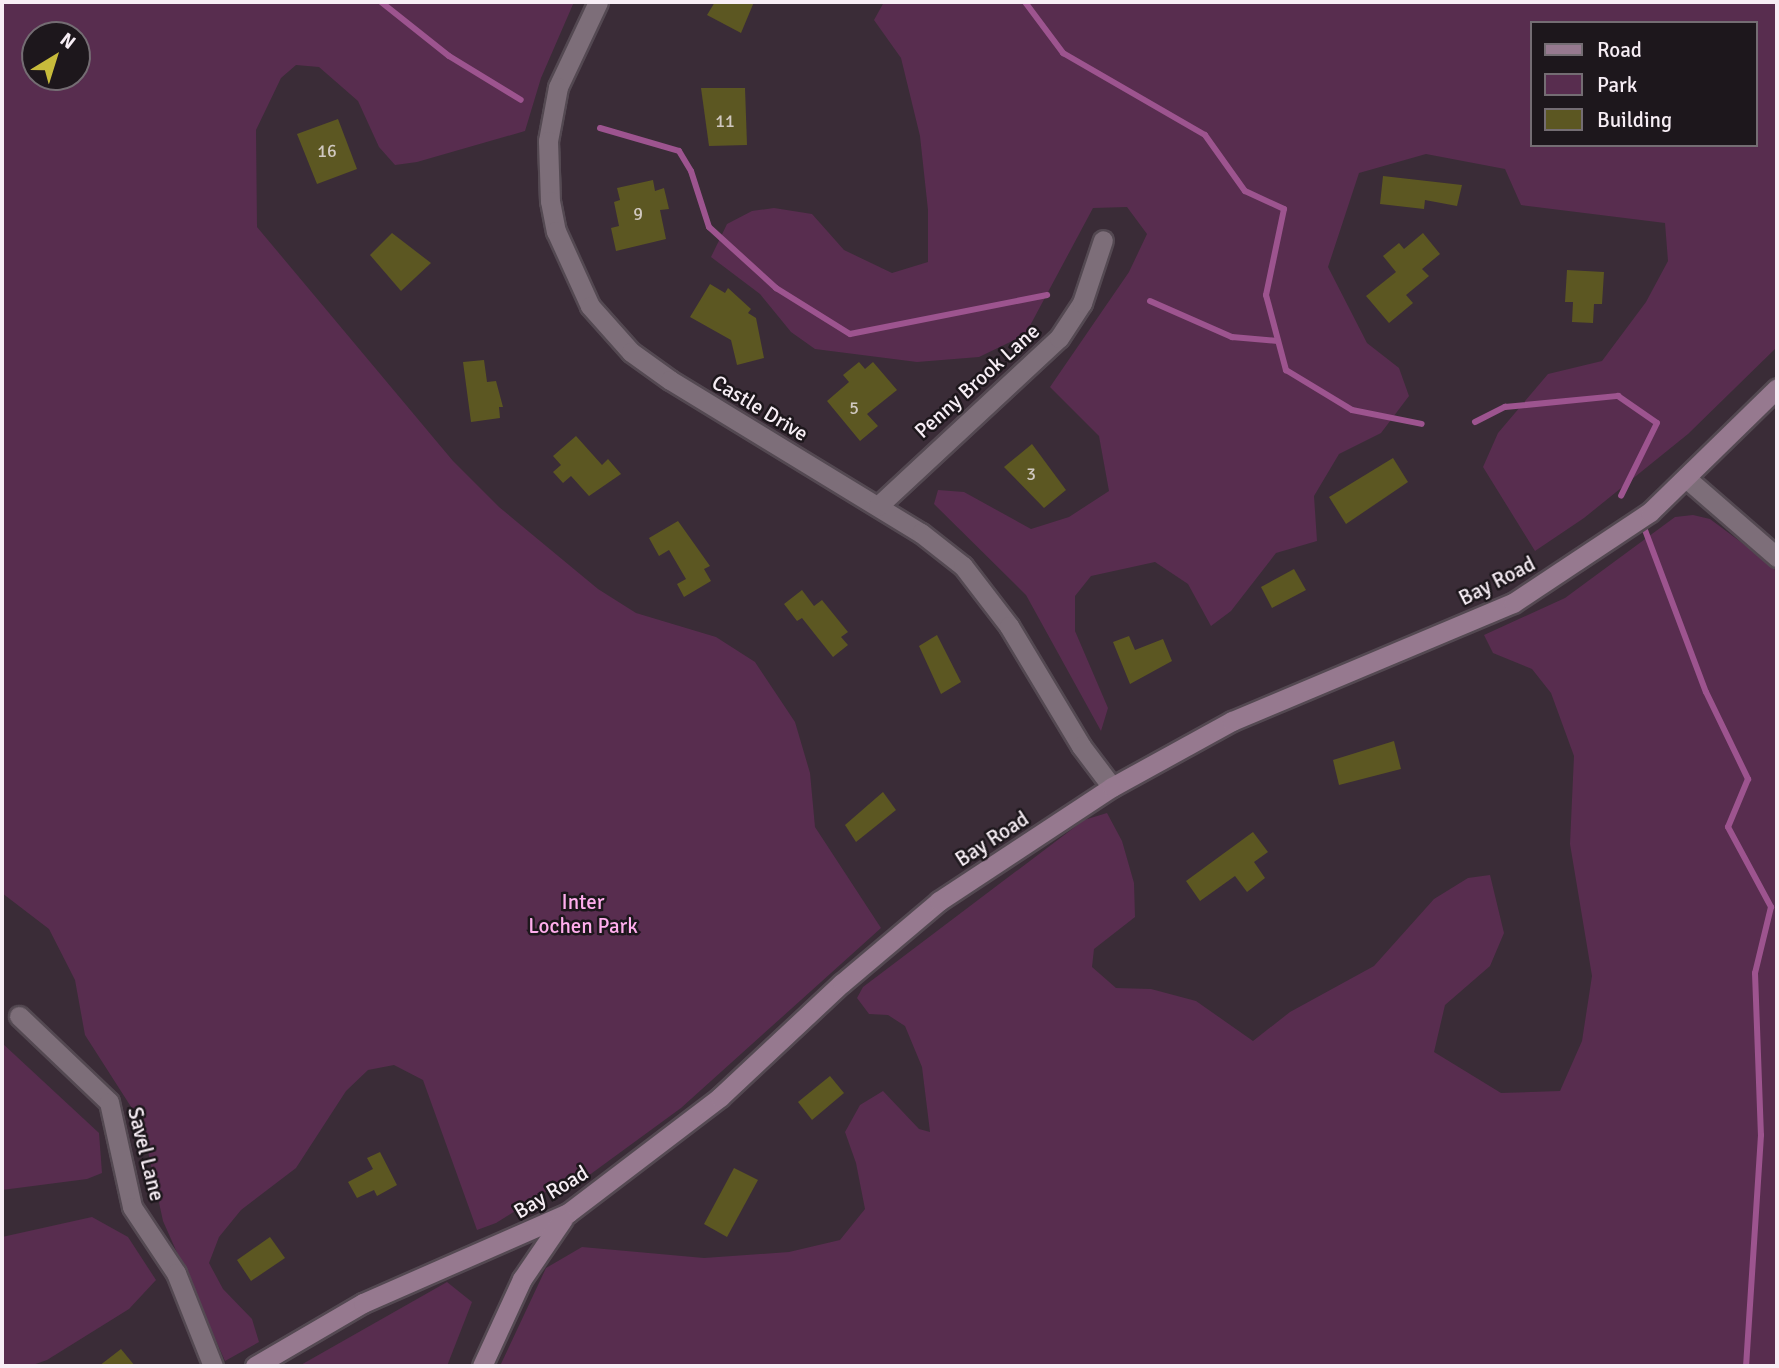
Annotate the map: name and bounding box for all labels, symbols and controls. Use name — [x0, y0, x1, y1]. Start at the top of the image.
north arrow — [21, 21, 91, 91]
legend — [1530, 21, 1758, 147]
text: N — [55, 28, 80, 55]
text: Road — [1597, 37, 1642, 63]
text: Park — [1597, 72, 1637, 98]
text: Building — [1597, 107, 1672, 133]
house number: 11 — [715, 110, 735, 132]
house number: 16 — [317, 140, 337, 162]
house number: 9 — [633, 203, 643, 225]
street label: Penny Brook Lane — [910, 318, 1044, 444]
street label: Castle Drive — [707, 369, 813, 447]
house number: 5 — [849, 397, 859, 419]
house number: 3 — [1026, 463, 1036, 485]
street label: Bay Road — [1455, 551, 1539, 611]
street label: Bay Road — [951, 806, 1033, 872]
park label: Inter Lochen Park — [528, 889, 638, 939]
street label: Savel Lane — [122, 1104, 170, 1204]
street label: Bay Road — [509, 1160, 593, 1224]

